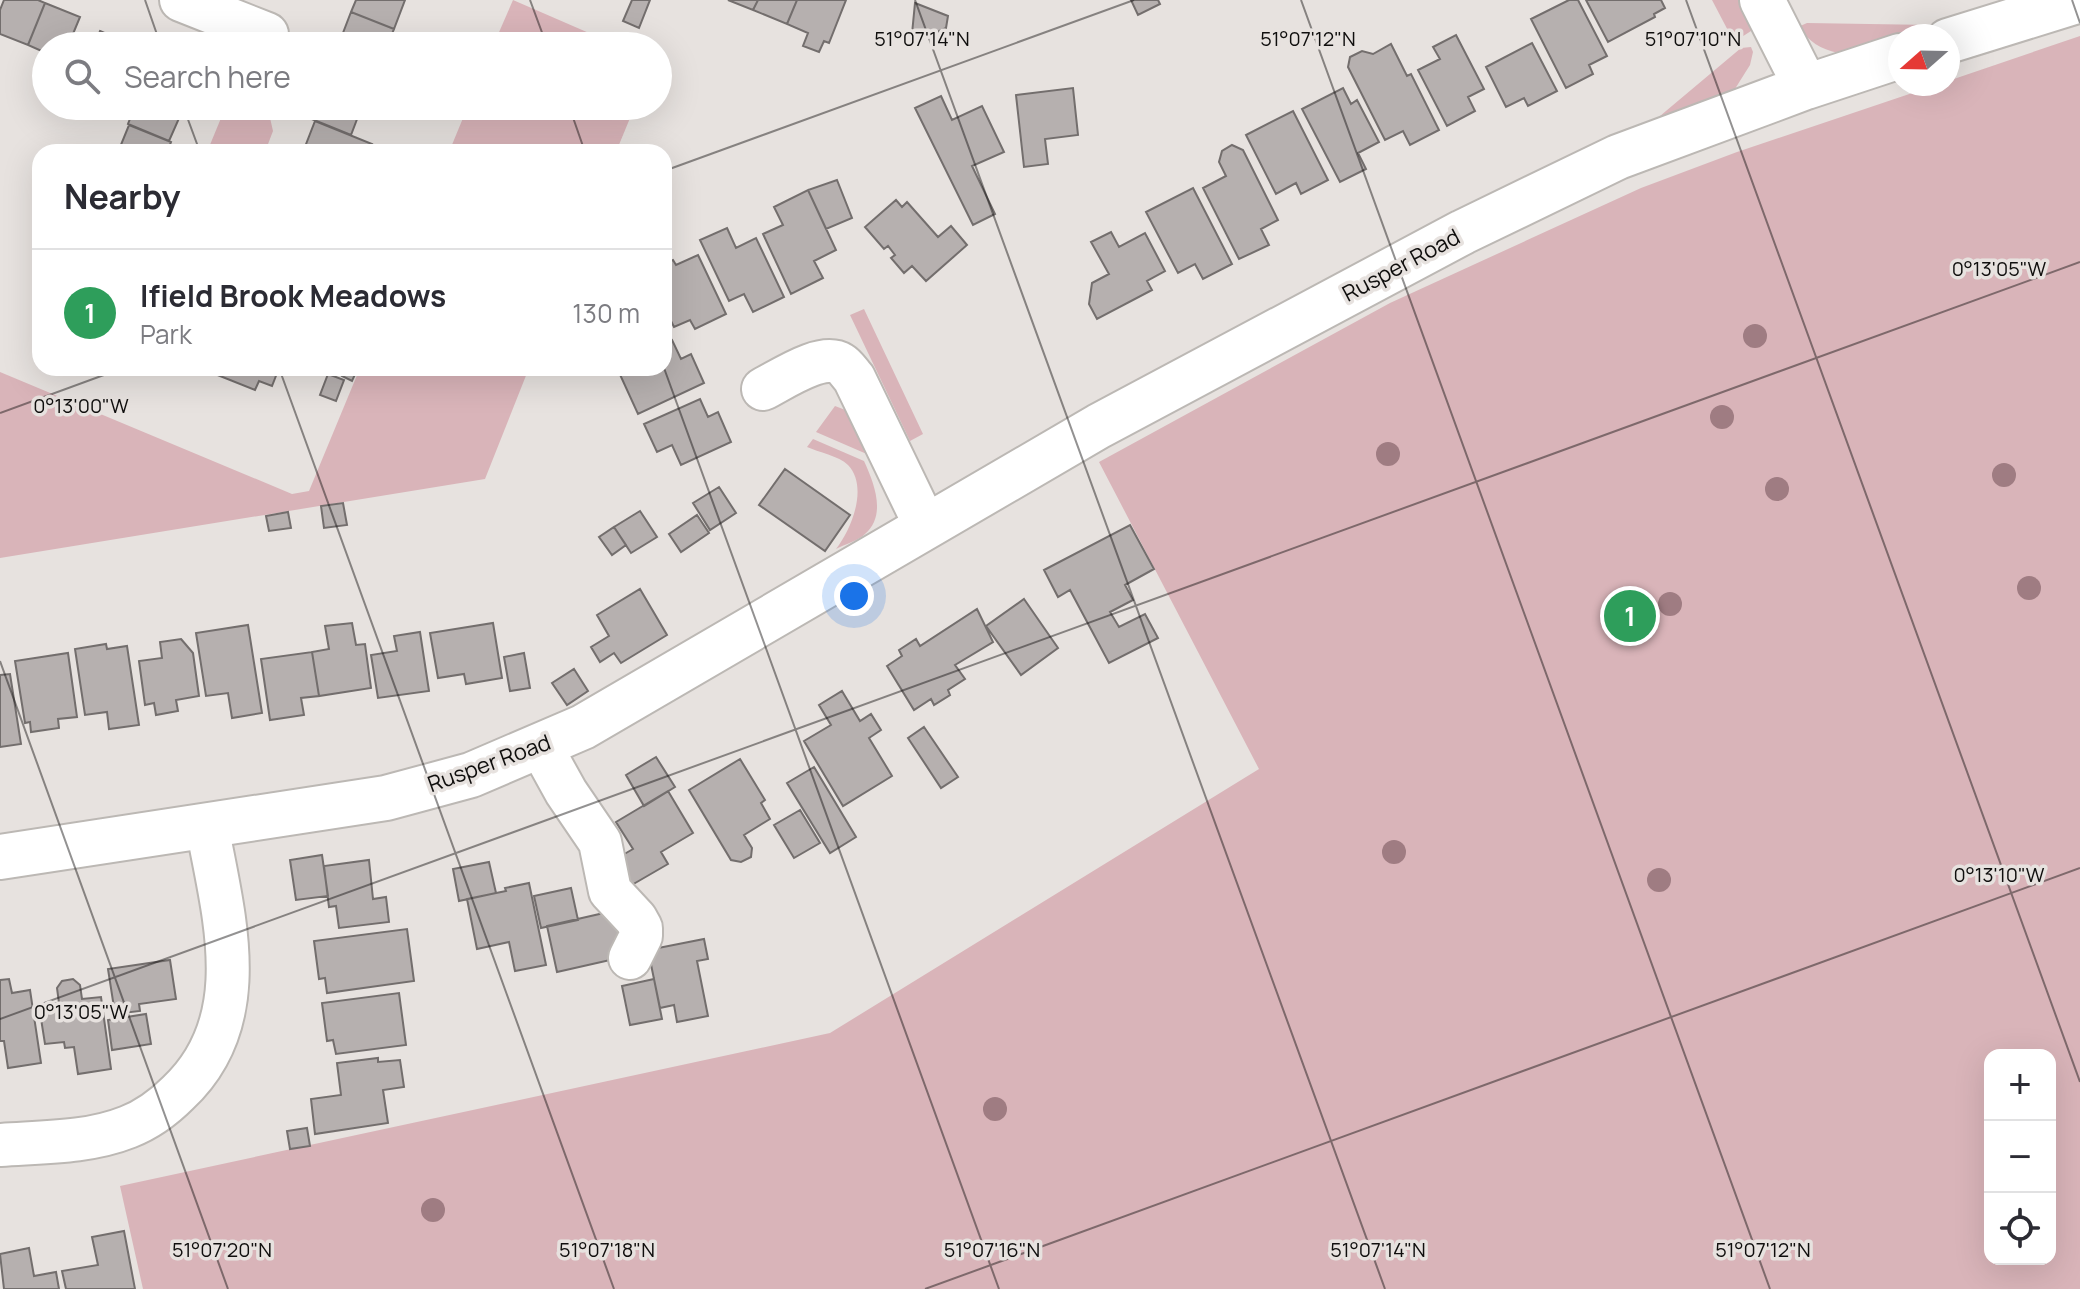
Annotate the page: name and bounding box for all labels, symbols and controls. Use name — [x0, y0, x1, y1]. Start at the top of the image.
north arrow — [1888, 24, 1960, 96]
text: 51°07'14"N — [874, 25, 970, 52]
text: 51°07'12"N — [1260, 25, 1356, 52]
text: 51°07'10"N — [1645, 25, 1741, 52]
search box — [32, 32, 672, 120]
icon: search — [60, 54, 104, 98]
text: Search here — [124, 56, 291, 97]
text: Nearby — [64, 173, 180, 219]
street label: Rusper Road — [1337, 222, 1465, 308]
text: 0°13'05"W — [1952, 255, 2047, 282]
text: Ifield Brook Meadows — [140, 275, 446, 316]
text: 1 — [84, 295, 96, 331]
text: 130 m — [572, 295, 640, 331]
text: Park — [140, 316, 192, 352]
text: 0°13'00"W — [33, 392, 129, 419]
your location — [834, 576, 874, 616]
pin: 1 — [1604, 586, 1656, 646]
street label: Rusper Road — [423, 727, 555, 799]
text: 0°13'10"W — [1954, 861, 2045, 888]
text: 0°13'05"W — [34, 998, 129, 1025]
map controls — [1984, 1049, 2056, 1265]
button: + — [1984, 1049, 2056, 1121]
button: − — [1984, 1121, 2056, 1193]
button: locate — [1984, 1193, 2056, 1265]
text: 51°07'20"N — [172, 1236, 272, 1263]
text: 51°07'18"N — [559, 1236, 655, 1263]
text: 51°07'16"N — [944, 1236, 1040, 1263]
text: 51°07'14"N — [1330, 1236, 1426, 1263]
text: 51°07'12"N — [1715, 1236, 1811, 1263]

